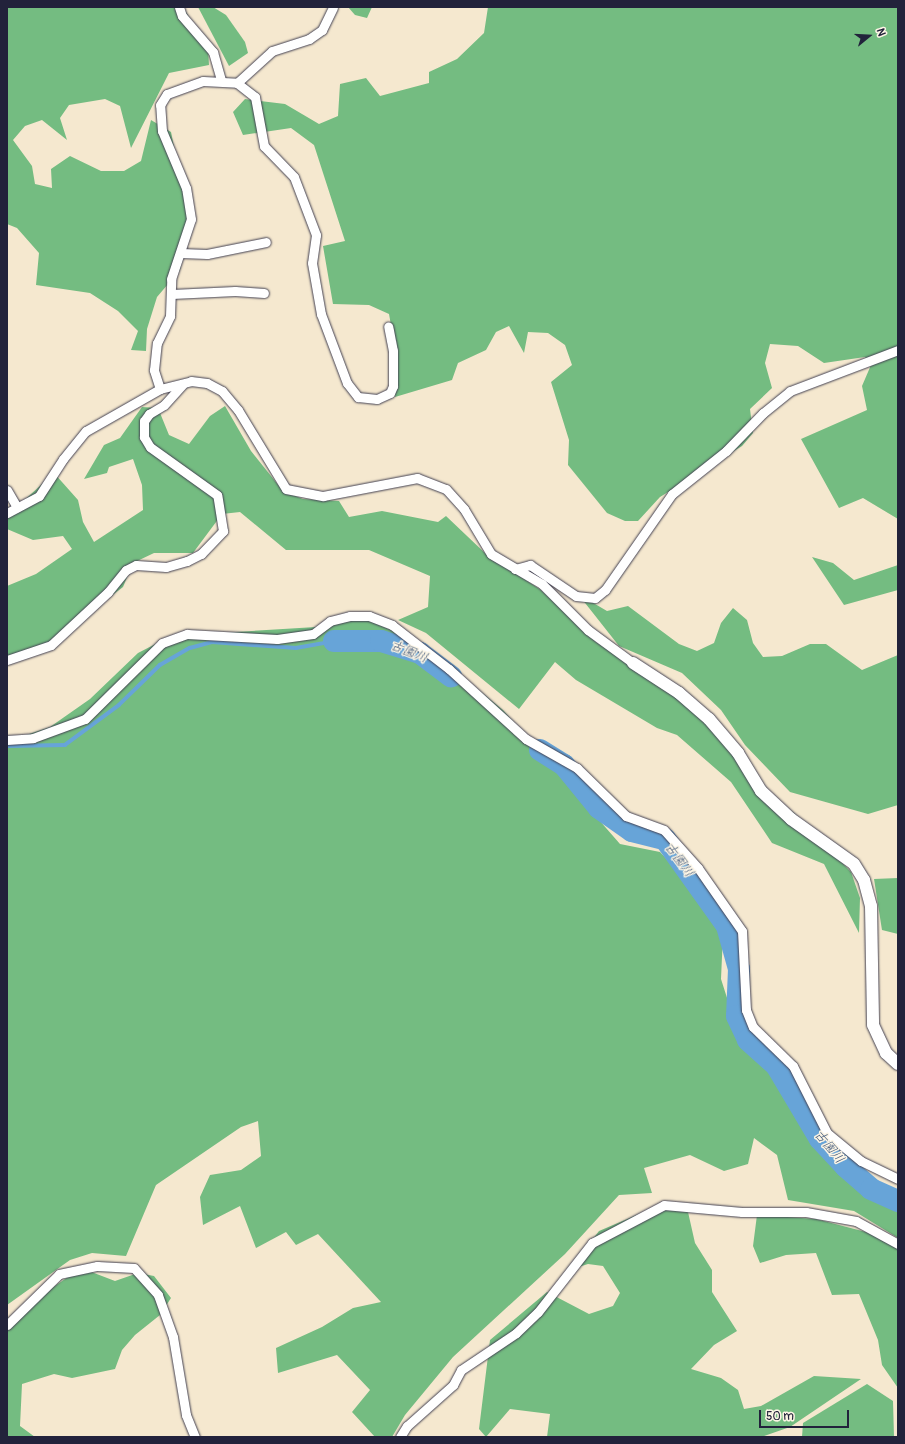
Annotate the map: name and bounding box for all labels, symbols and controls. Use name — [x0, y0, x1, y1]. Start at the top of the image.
north arrow — [849, 16, 889, 56]
text: N — [874, 27, 888, 38]
water label: 古園川 — [388, 637, 430, 667]
water label: 古園川 — [661, 840, 697, 880]
water label: 古園川 — [811, 1127, 847, 1167]
scale bar — [761, 1402, 851, 1428]
text: 50 m — [766, 1409, 794, 1424]

